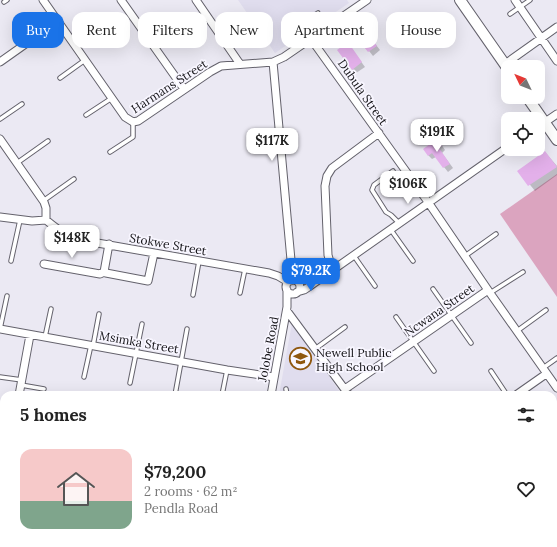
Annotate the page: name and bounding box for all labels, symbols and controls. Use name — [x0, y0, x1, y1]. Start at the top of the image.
chip: Buy — [12, 12, 64, 48]
chip: Rent — [72, 12, 130, 48]
chip: Filters — [138, 12, 207, 48]
chip: New — [215, 12, 273, 48]
chip: Apartment — [281, 12, 378, 48]
chip: House — [386, 12, 456, 48]
street label: Harmans Street — [128, 56, 210, 116]
street label: Dubula Street — [335, 56, 391, 128]
north arrow — [501, 60, 545, 104]
map controls — [501, 60, 545, 156]
button: locate — [501, 112, 545, 156]
pin: $191K — [409, 119, 465, 153]
text: $191K — [420, 123, 454, 140]
pin: $117K — [244, 128, 300, 162]
text: $117K — [255, 132, 289, 149]
pin: $106K — [380, 171, 436, 205]
text: $106K — [389, 175, 427, 192]
pin: $148K — [44, 225, 100, 259]
text: $148K — [54, 229, 90, 246]
street label: Stokwe Street — [128, 230, 208, 258]
pin: $79.2K — [278, 258, 344, 292]
text: $79.2K — [291, 262, 331, 279]
street label: Ncwana Street — [401, 280, 477, 340]
street label: Jolobe Road — [254, 315, 282, 384]
street label: Msimka Street — [98, 328, 180, 356]
place label: Newell Public High School — [316, 345, 392, 374]
school or university icon: Newell Public High School — [288, 346, 314, 372]
text: 5 homes — [20, 404, 87, 426]
icon: filters — [515, 404, 537, 426]
text: $79,200 — [144, 461, 206, 483]
icon: home — [52, 465, 100, 513]
icon: heart — [515, 478, 537, 500]
text: 2 rooms · 62 m² — [144, 483, 237, 500]
text: Pendla Road — [144, 500, 218, 517]

